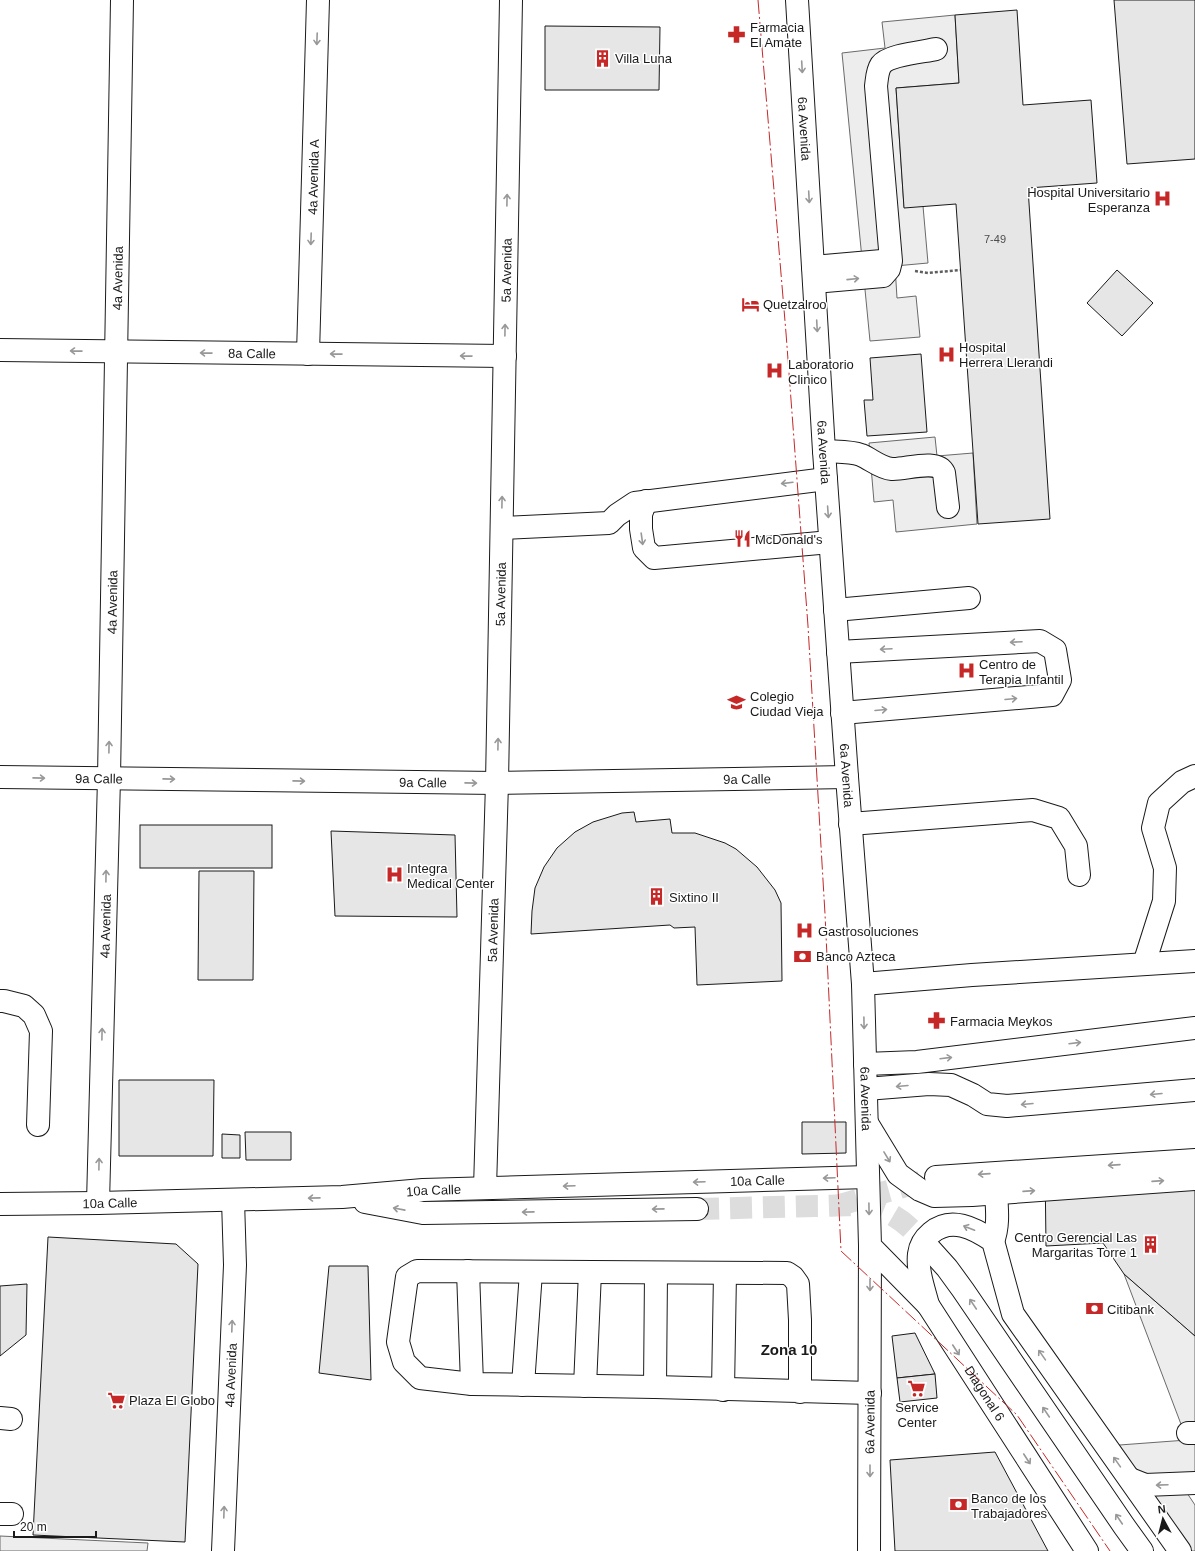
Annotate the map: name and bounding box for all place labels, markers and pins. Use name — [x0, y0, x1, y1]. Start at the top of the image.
place label: Farmacia El Amate — [750, 20, 805, 50]
pharmacy icon: Farmacia El Amate — [727, 24, 747, 44]
building icon: Villa Luna — [592, 48, 612, 68]
place label: Villa Luna — [615, 51, 673, 66]
place label: Hospital Universitario Esperanza — [1027, 185, 1151, 215]
hospital icon: Hospital Universitario Esperanza — [1153, 189, 1173, 209]
hotel icon: Quetzalroo — [740, 294, 760, 314]
place label: Quetzalroo — [763, 297, 827, 312]
place label: Hospital Herrera Llerandi — [959, 340, 1053, 370]
hospital icon: Hospital Herrera Llerandi — [936, 344, 956, 364]
place label: Laboratorio Clinico — [788, 357, 854, 387]
hospital icon: Laboratorio Clinico — [765, 361, 785, 381]
restaurant icon: McDonald's — [732, 529, 752, 549]
place label: McDonald's — [755, 532, 823, 547]
place label: Centro de Terapia Infantil — [979, 657, 1064, 687]
hospital icon: Centro de Terapia Infantil — [956, 661, 976, 681]
place label: Colegio Ciudad Vieja — [750, 689, 824, 719]
school or university icon: Colegio Ciudad Vieja — [727, 693, 747, 713]
place label: Integra Medical Center — [407, 861, 495, 891]
hospital icon: Integra Medical Center — [384, 865, 404, 885]
building icon: Sixtino II — [646, 887, 666, 907]
place label: Sixtino II — [669, 890, 719, 905]
hospital icon: Gastrosoluciones — [795, 921, 815, 941]
place label: Gastrosoluciones — [818, 924, 919, 939]
bank icon: Banco Azteca — [793, 946, 813, 966]
place label: Banco Azteca — [816, 949, 896, 964]
pharmacy icon: Farmacia Meykos — [927, 1011, 947, 1031]
place label: Farmacia Meykos — [950, 1014, 1053, 1029]
place label: Centro Gerencial Las Margaritas Torre 1 — [1014, 1230, 1137, 1260]
building icon: Centro Gerencial Las Margaritas Torre 1 — [1140, 1234, 1160, 1254]
bank icon: Citibank — [1084, 1299, 1104, 1319]
place label: Citibank — [1107, 1302, 1154, 1317]
supermarket icon: Service Center — [907, 1378, 927, 1398]
supermarket icon: Plaza El Globo — [106, 1390, 126, 1410]
place label: Plaza El Globo — [129, 1393, 215, 1408]
place label: Service Center — [895, 1400, 939, 1430]
place label: Banco de los Trabajadores — [971, 1491, 1048, 1521]
bank icon: Banco de los Trabajadores — [948, 1495, 968, 1515]

